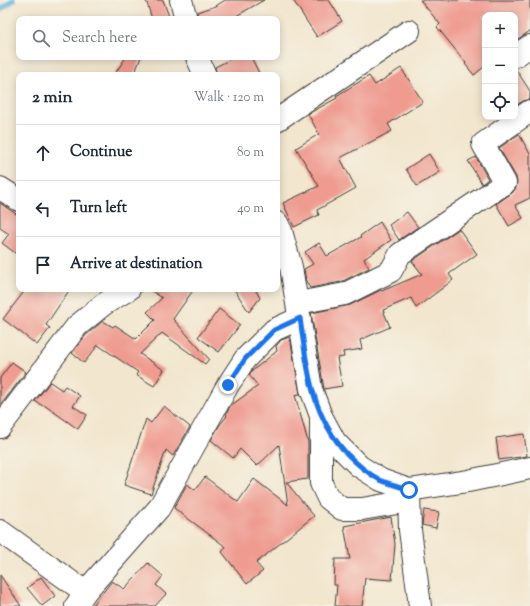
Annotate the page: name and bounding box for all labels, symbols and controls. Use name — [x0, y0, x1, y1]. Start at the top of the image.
map controls — [482, 12, 518, 120]
button: + — [482, 12, 518, 48]
search box — [16, 16, 280, 60]
icon: search — [30, 27, 52, 49]
text: Search here — [62, 28, 137, 49]
button: − — [482, 48, 518, 84]
button: locate — [482, 84, 518, 120]
text: 2 min — [32, 86, 73, 110]
text: Walk · 120 m — [194, 89, 264, 107]
icon: ahead — [32, 142, 54, 164]
text: Continue — [70, 142, 132, 163]
text: 80 m — [237, 144, 264, 162]
icon: left — [32, 198, 54, 220]
text: Turn left — [70, 198, 127, 219]
text: 40 m — [237, 200, 264, 218]
icon: arrive — [32, 254, 54, 276]
text: Arrive at destination — [70, 254, 203, 275]
route end — [219, 376, 237, 394]
route start — [400, 481, 418, 499]

